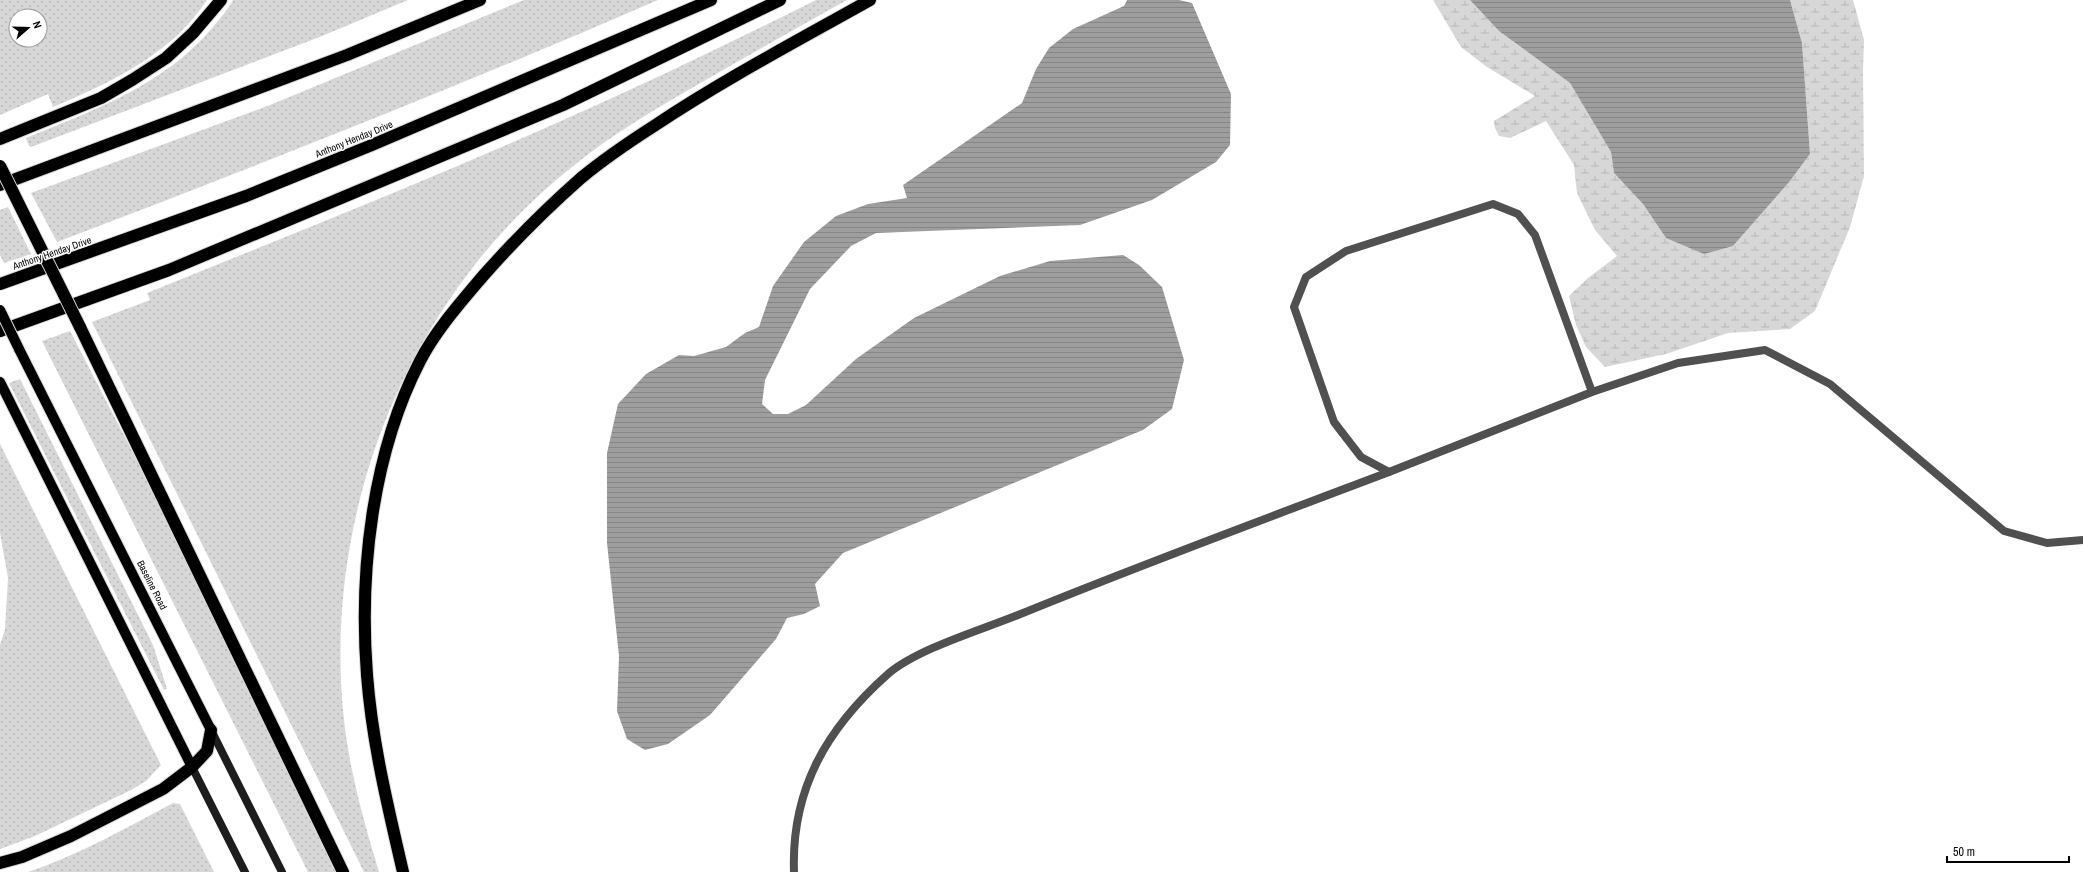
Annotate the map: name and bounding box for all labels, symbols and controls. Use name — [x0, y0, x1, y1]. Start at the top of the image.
north arrow — [8, 8, 48, 48]
text: N — [30, 19, 45, 30]
street label: Anthony Henday Drive — [312, 117, 395, 161]
street label: Anthony Henday Drive — [10, 233, 94, 273]
street label: Baseline Road — [134, 558, 170, 612]
scale bar — [1947, 838, 2069, 864]
text: 50 m — [1953, 844, 1975, 860]

